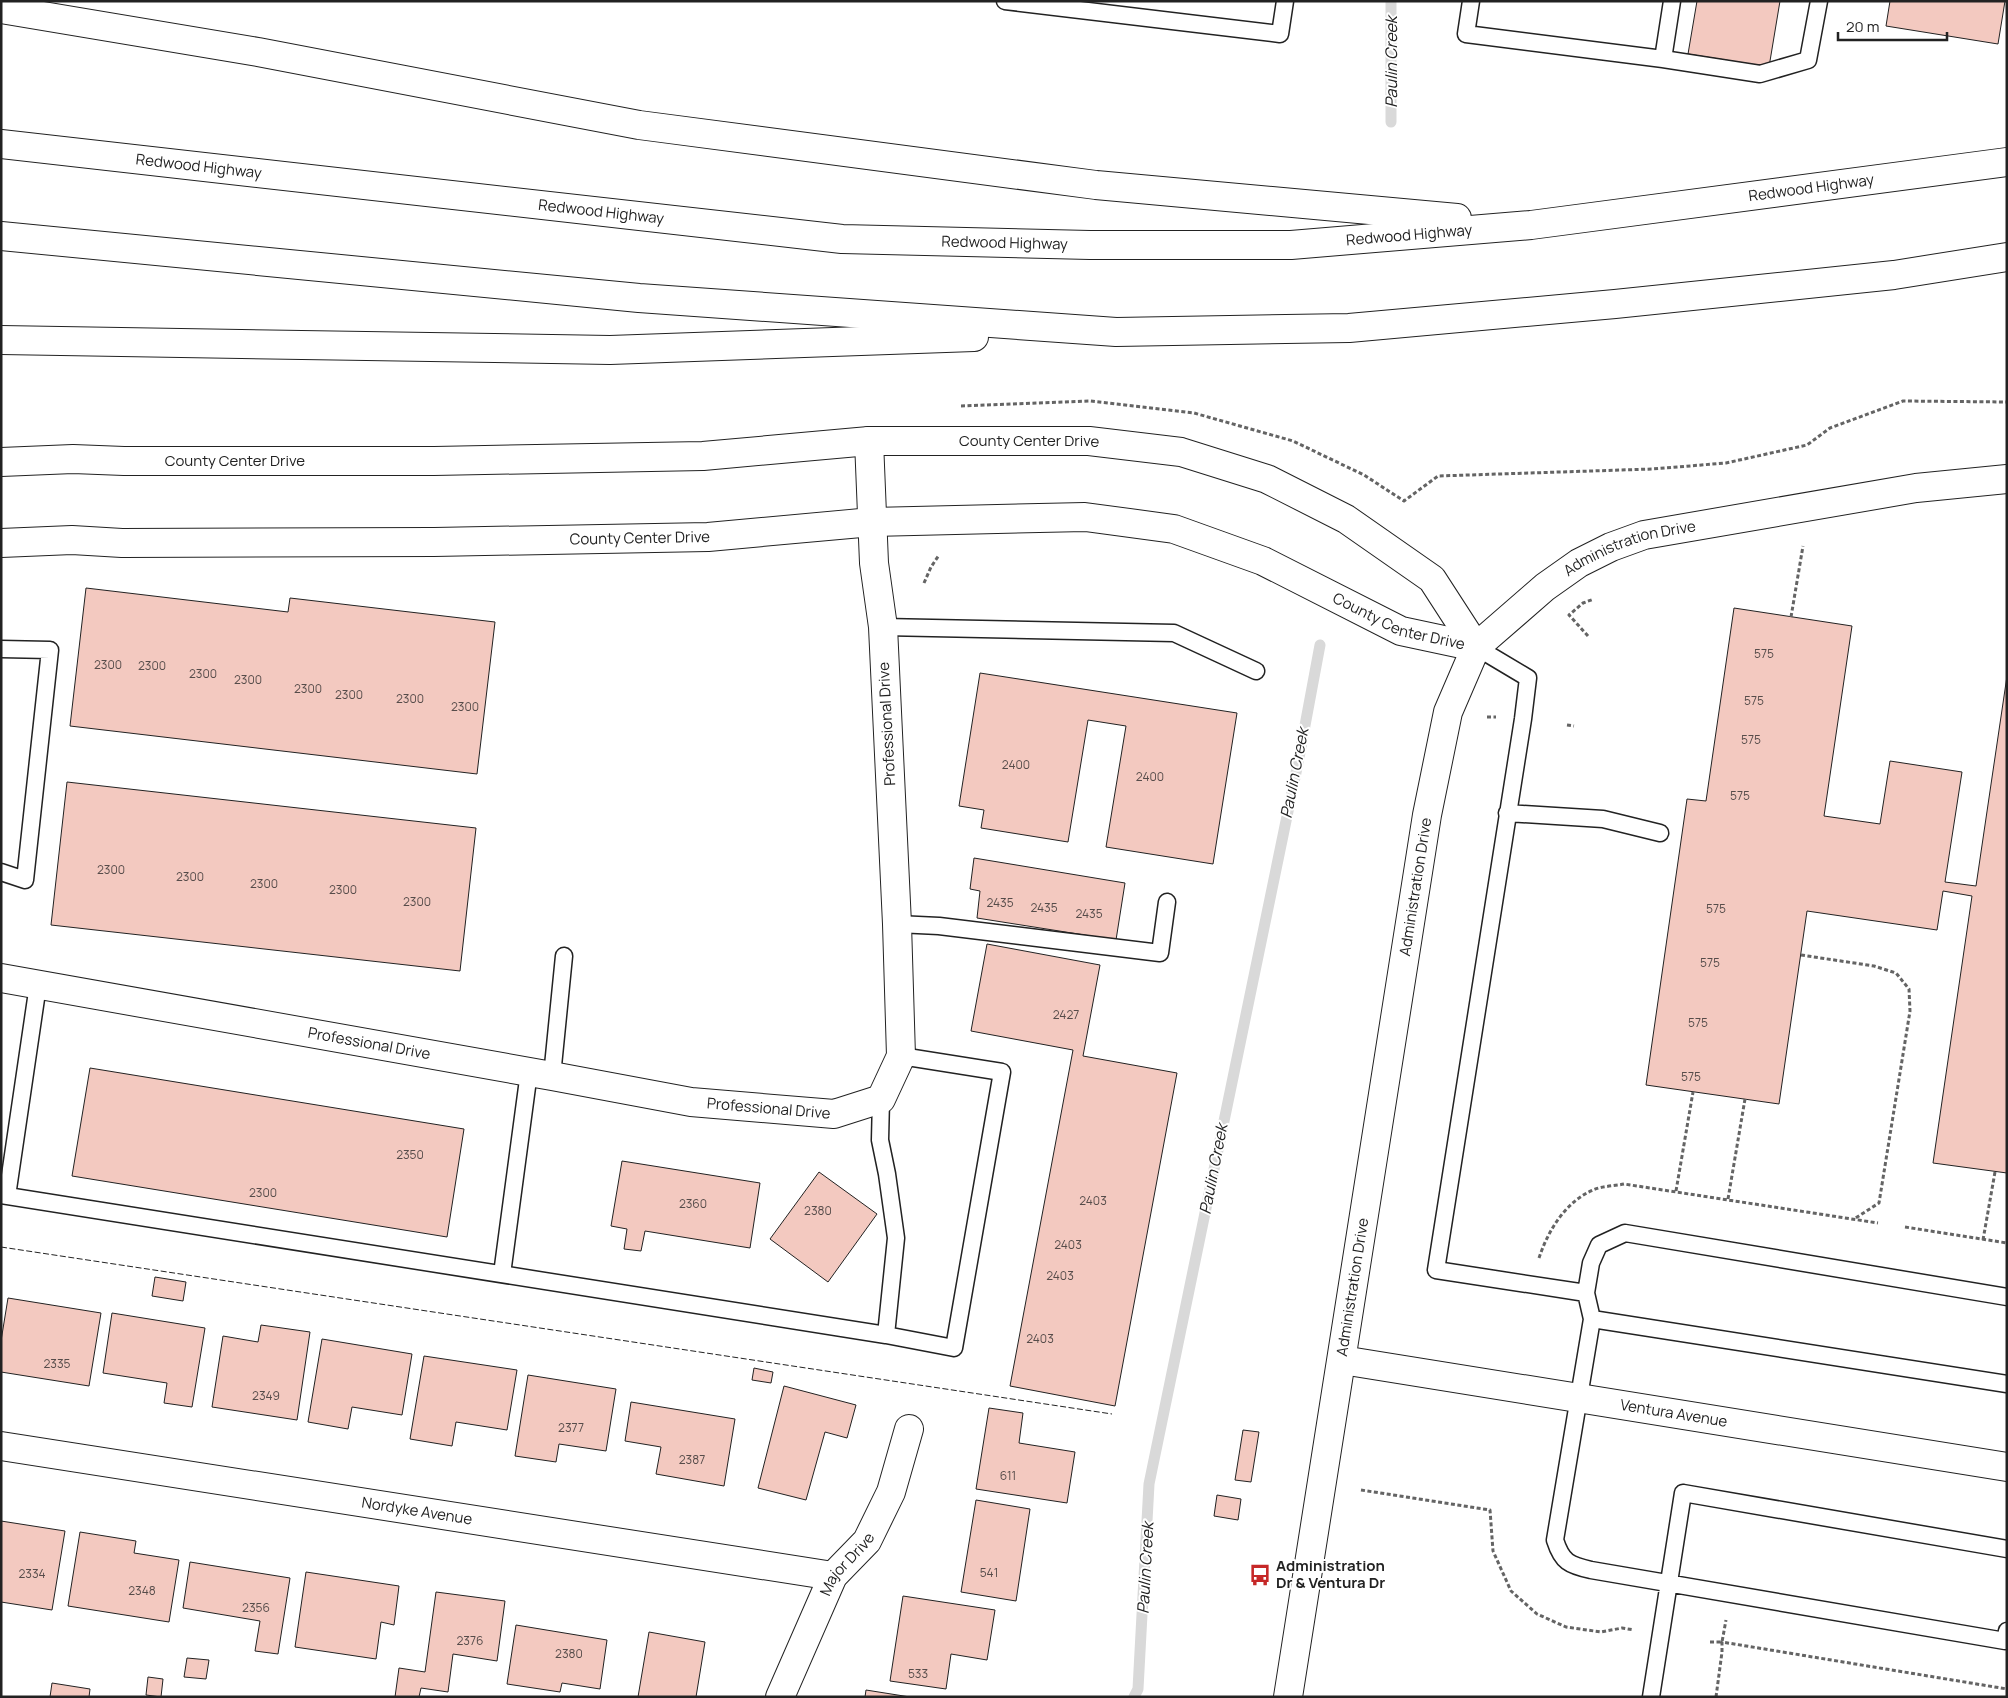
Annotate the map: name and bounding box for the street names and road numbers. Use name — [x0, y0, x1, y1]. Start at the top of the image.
street label: Redwood Highway — [135, 148, 263, 183]
street label: Redwood Highway — [1747, 169, 1875, 206]
street label: Redwood Highway — [537, 194, 665, 229]
street label: Redwood Highway — [1345, 219, 1473, 250]
street label: Redwood Highway — [941, 230, 1068, 254]
street label: County Center Drive — [959, 430, 1101, 452]
street label: County Center Drive — [165, 450, 305, 471]
street label: Administration Drive — [1559, 515, 1697, 581]
street label: County Center Drive — [569, 526, 710, 550]
street label: County Center Drive — [1329, 587, 1467, 654]
street label: Professional Drive — [873, 661, 900, 786]
street label: Administration Drive — [1394, 816, 1436, 958]
street label: Professional Drive — [306, 1022, 432, 1064]
street label: Professional Drive — [706, 1092, 832, 1124]
street label: Administration Drive — [1331, 1216, 1373, 1358]
street label: Ventura Avenue — [1619, 1394, 1729, 1432]
street label: Nordyke Avenue — [360, 1492, 474, 1530]
street label: Major Drive — [815, 1529, 879, 1599]

